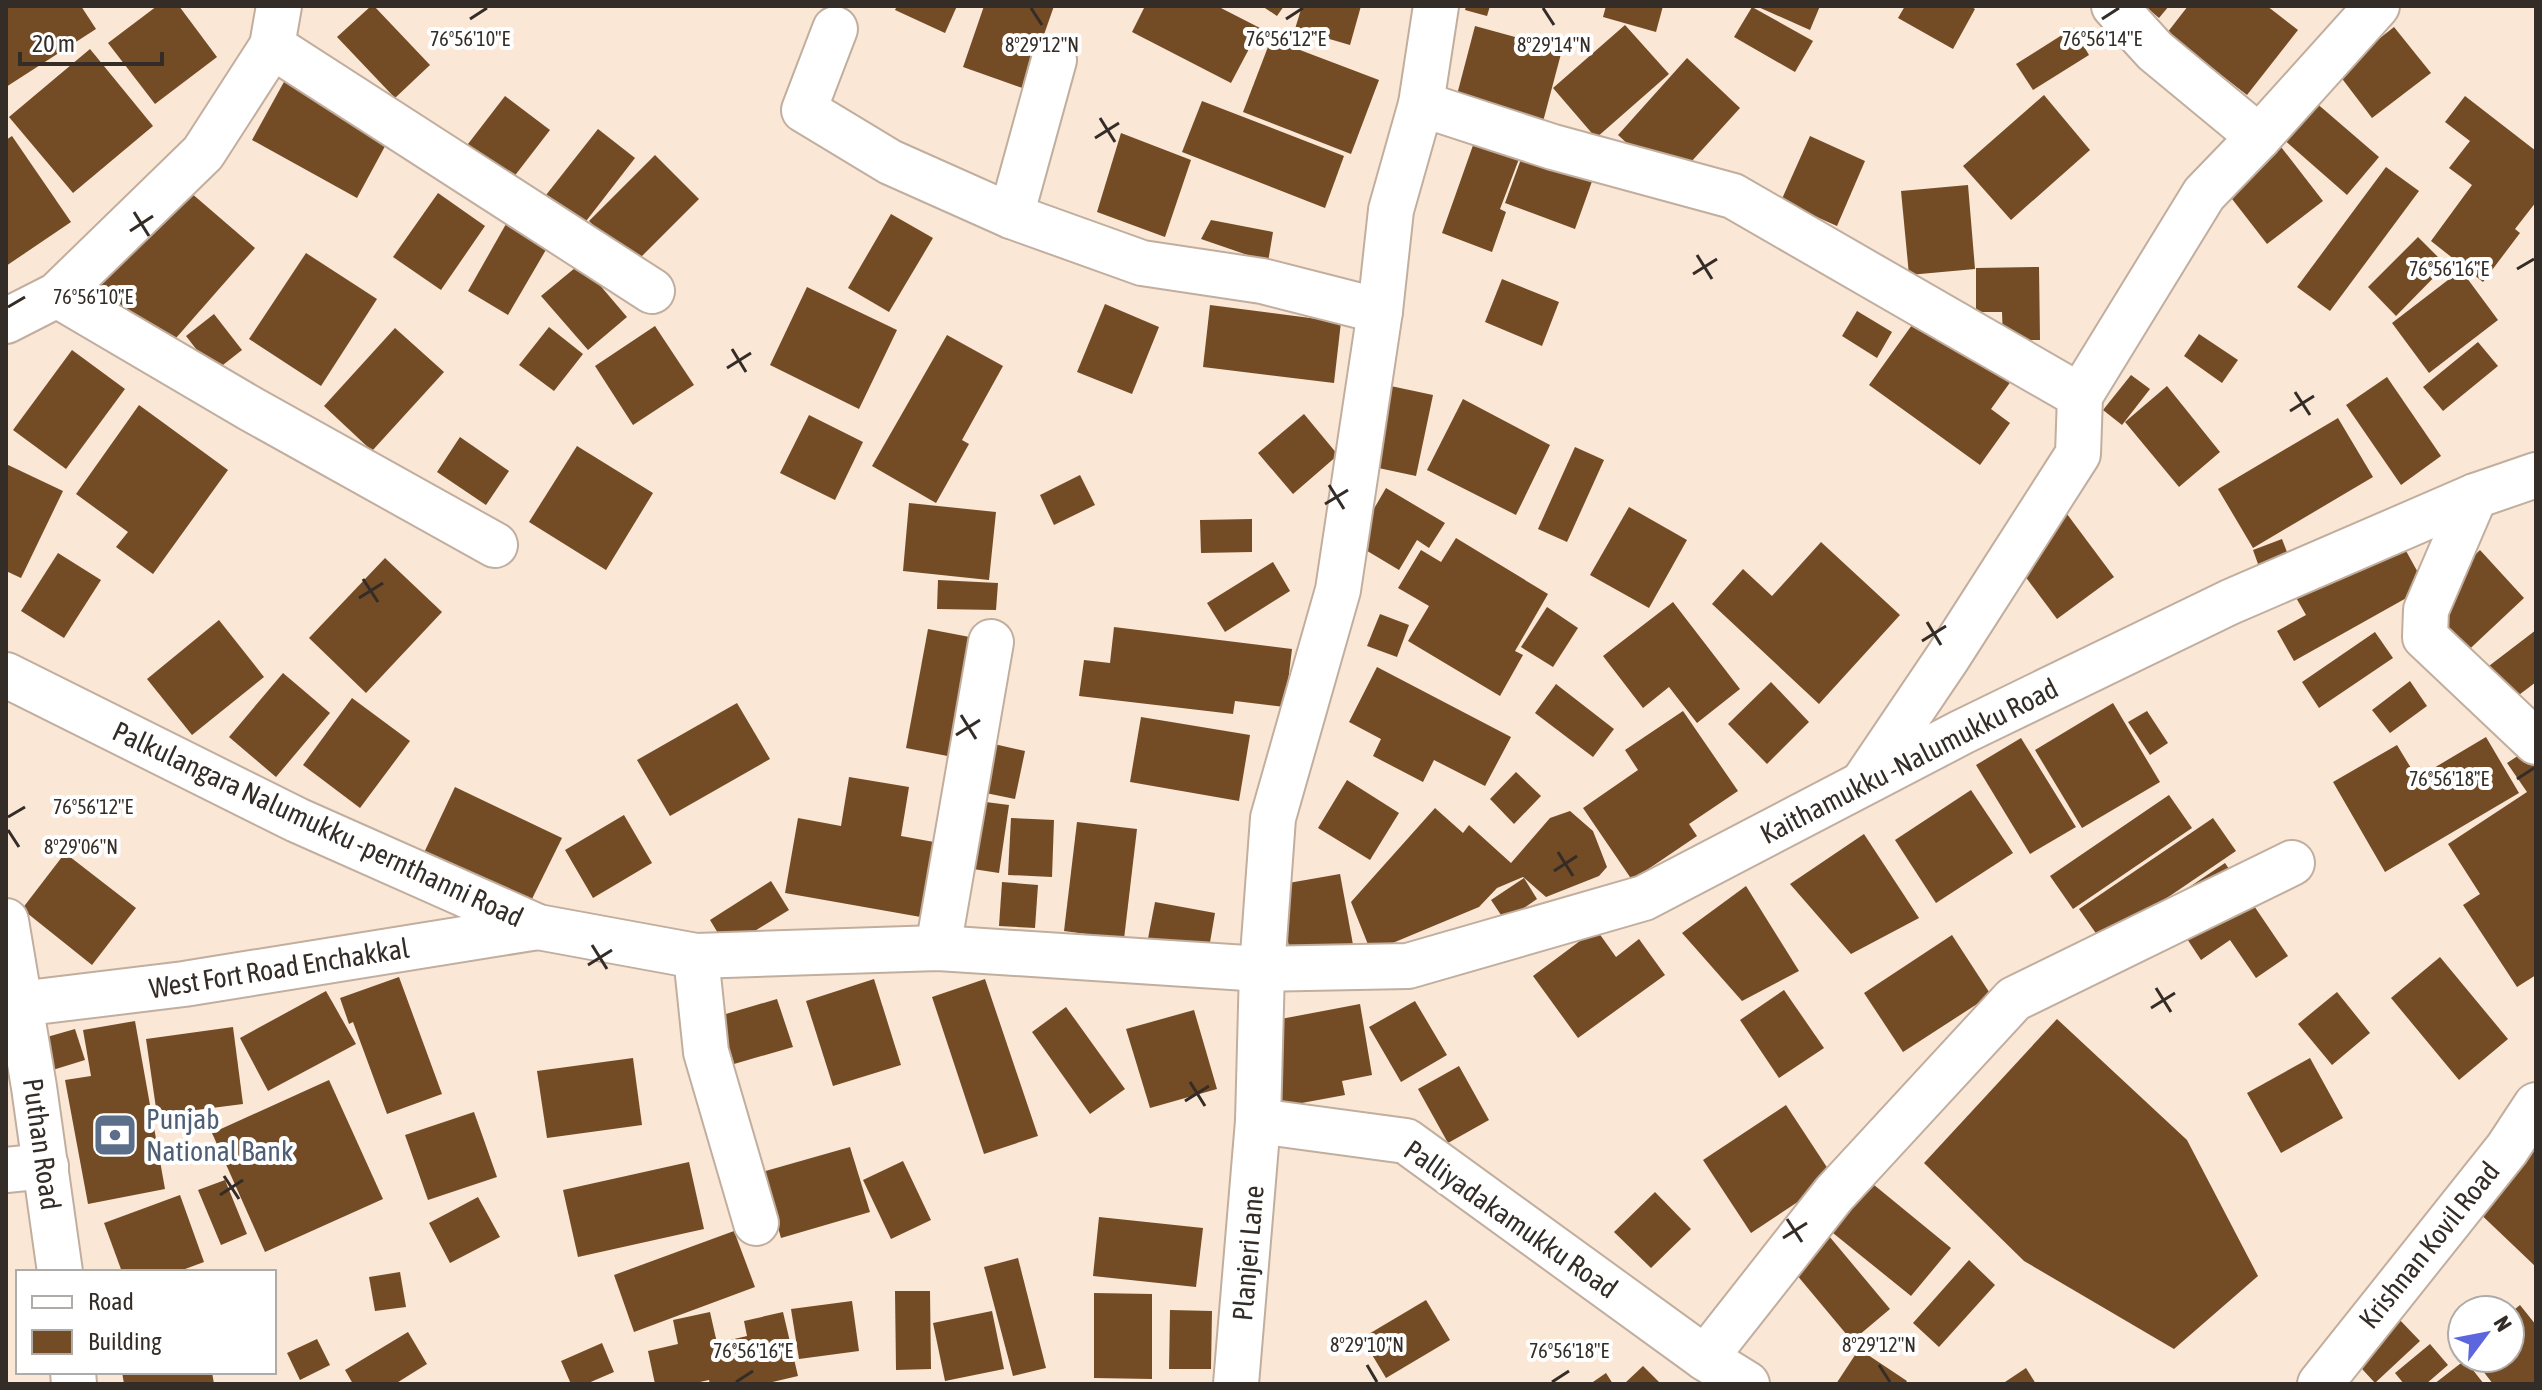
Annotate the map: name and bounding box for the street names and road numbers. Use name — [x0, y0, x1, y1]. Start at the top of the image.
street label: Kaithamukku -Nalumukku Road — [1755, 672, 2063, 850]
street label: Palkulangara Nalumukku -pernthanni Road — [108, 715, 528, 933]
street label: West Fort Road Enchakkal — [147, 932, 412, 1004]
street label: Puthan Road — [17, 1076, 67, 1212]
street label: Palliyadakamukku Road — [1398, 1133, 1624, 1305]
street label: Krishnan Kovil Road — [2352, 1155, 2506, 1335]
street label: Planjeri Lane — [1226, 1184, 1270, 1322]

